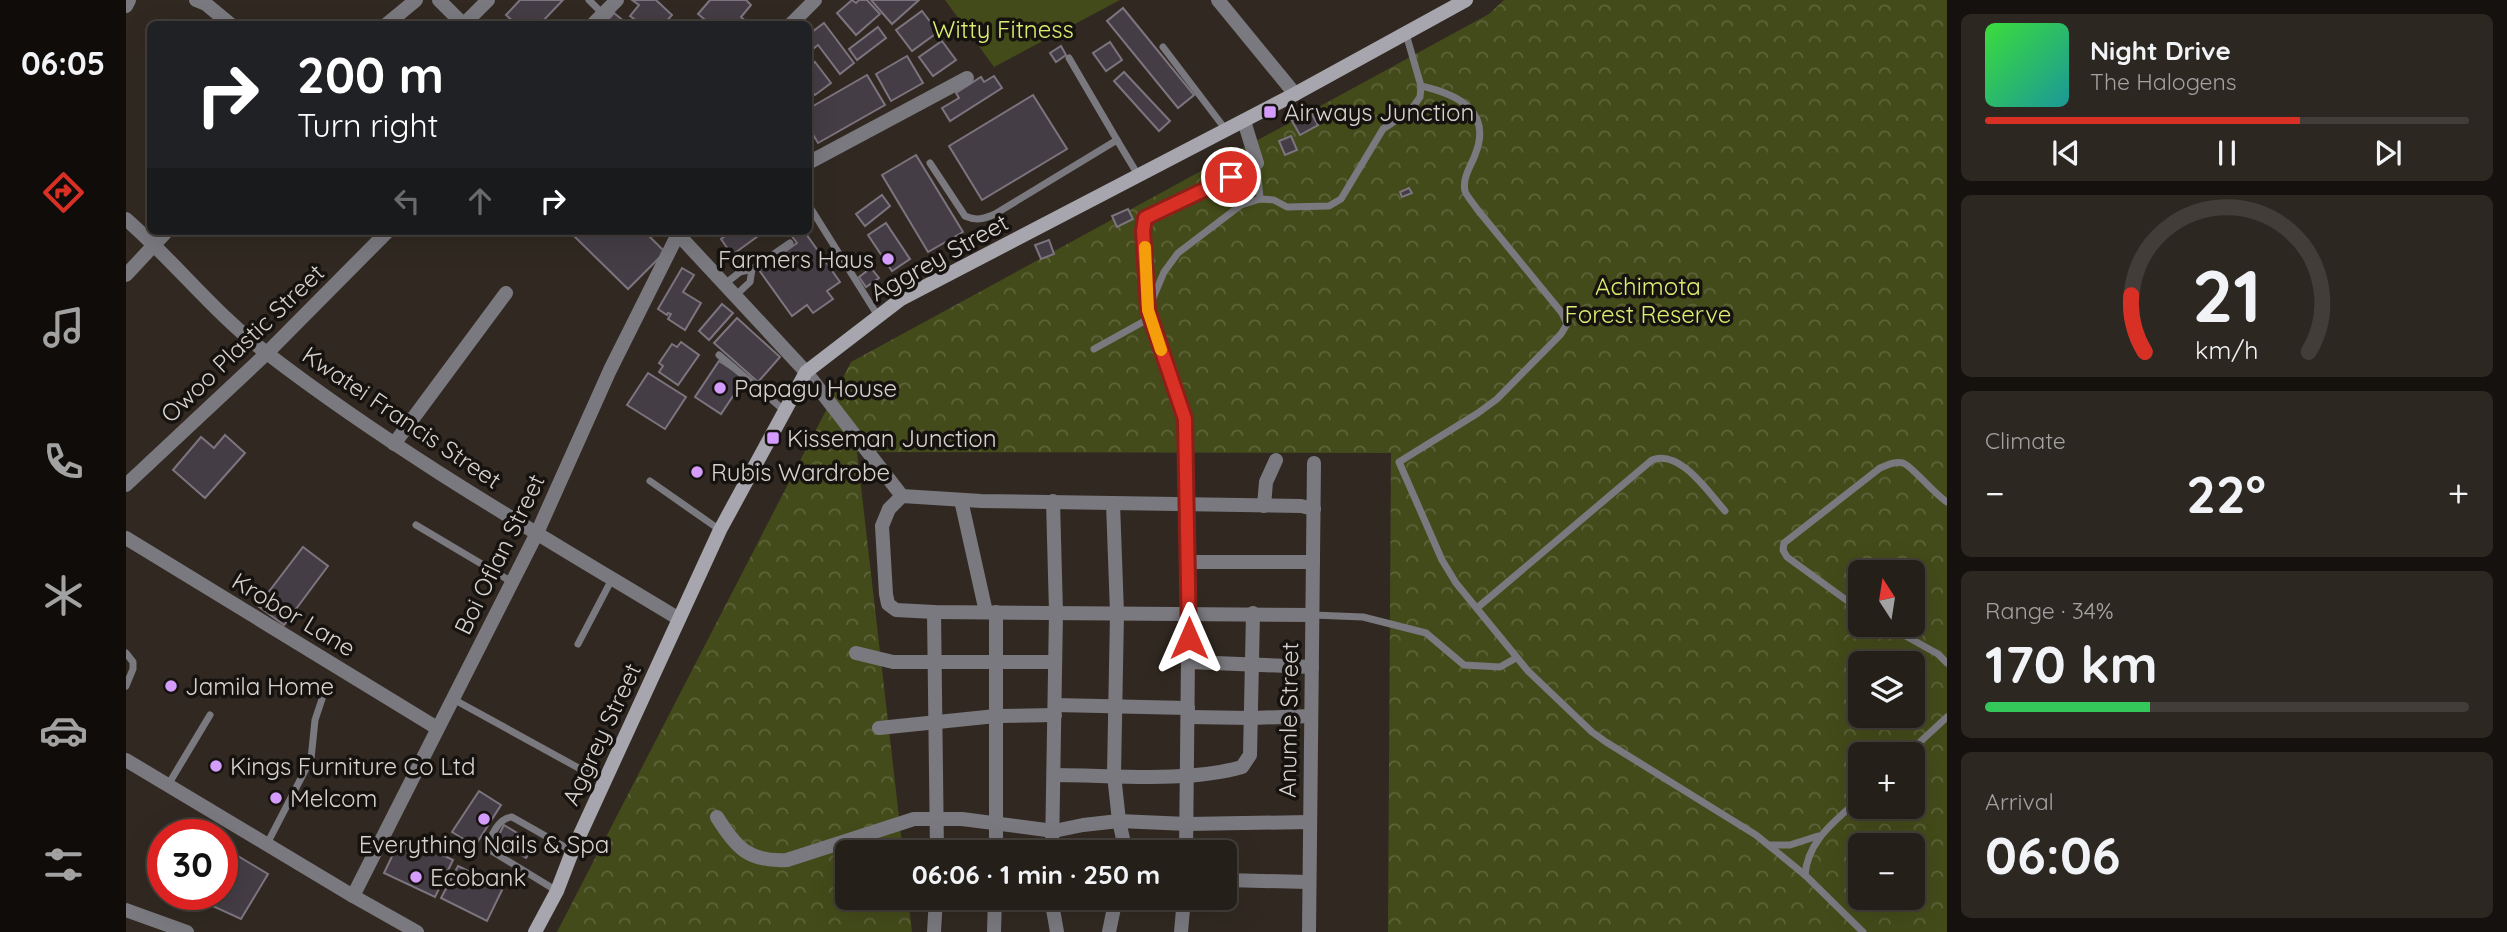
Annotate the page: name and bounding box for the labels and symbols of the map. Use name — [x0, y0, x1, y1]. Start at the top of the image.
park label: Witty Fitness — [932, 14, 1074, 44]
place label: Airways Junction — [1284, 97, 1474, 127]
marker: Airways Junction — [1262, 104, 1278, 120]
pin — [1201, 147, 1261, 207]
street label: Aggrey Street — [865, 207, 1013, 307]
place label: Farmers Haus — [718, 244, 874, 274]
marker: Farmers Haus — [880, 251, 896, 267]
street label: Owoo Plastic Street — [154, 257, 330, 429]
park label: Achimota Forest Reserve — [1565, 271, 1731, 329]
street label: Kwatei Francis Street — [297, 339, 507, 495]
place label: Papagu House — [734, 373, 897, 403]
marker: Papagu House — [712, 380, 728, 396]
place label: Kisseman Junction — [787, 423, 997, 453]
marker: Kisseman Junction — [765, 430, 781, 446]
place label: Rubis Wardrobe — [711, 457, 890, 487]
marker: Rubis Wardrobe — [689, 464, 705, 480]
street label: Boi Oflan Street — [447, 469, 551, 639]
north arrow — [1848, 560, 1925, 637]
street label: Krobor Lane — [227, 565, 361, 663]
position arrow — [1152, 601, 1226, 675]
street label: Anumle Street — [1272, 642, 1304, 798]
street label: Aggrey Street — [555, 658, 647, 810]
place label: Jamila Home — [185, 671, 334, 701]
marker: Jamila Home — [163, 678, 179, 694]
place label: Kings Furniture Co Ltd — [230, 751, 475, 781]
marker: Kings Furniture Co Ltd — [208, 758, 224, 774]
place label: Melcom — [290, 783, 378, 813]
marker: Melcom — [268, 790, 284, 806]
marker: Everything Nails & Spa — [476, 811, 492, 827]
speed limit sign: 30 — [147, 819, 238, 910]
place label: Everything Nails & Spa — [359, 829, 609, 859]
place label: Ecobank — [430, 862, 526, 892]
marker: Ecobank — [408, 869, 424, 885]

